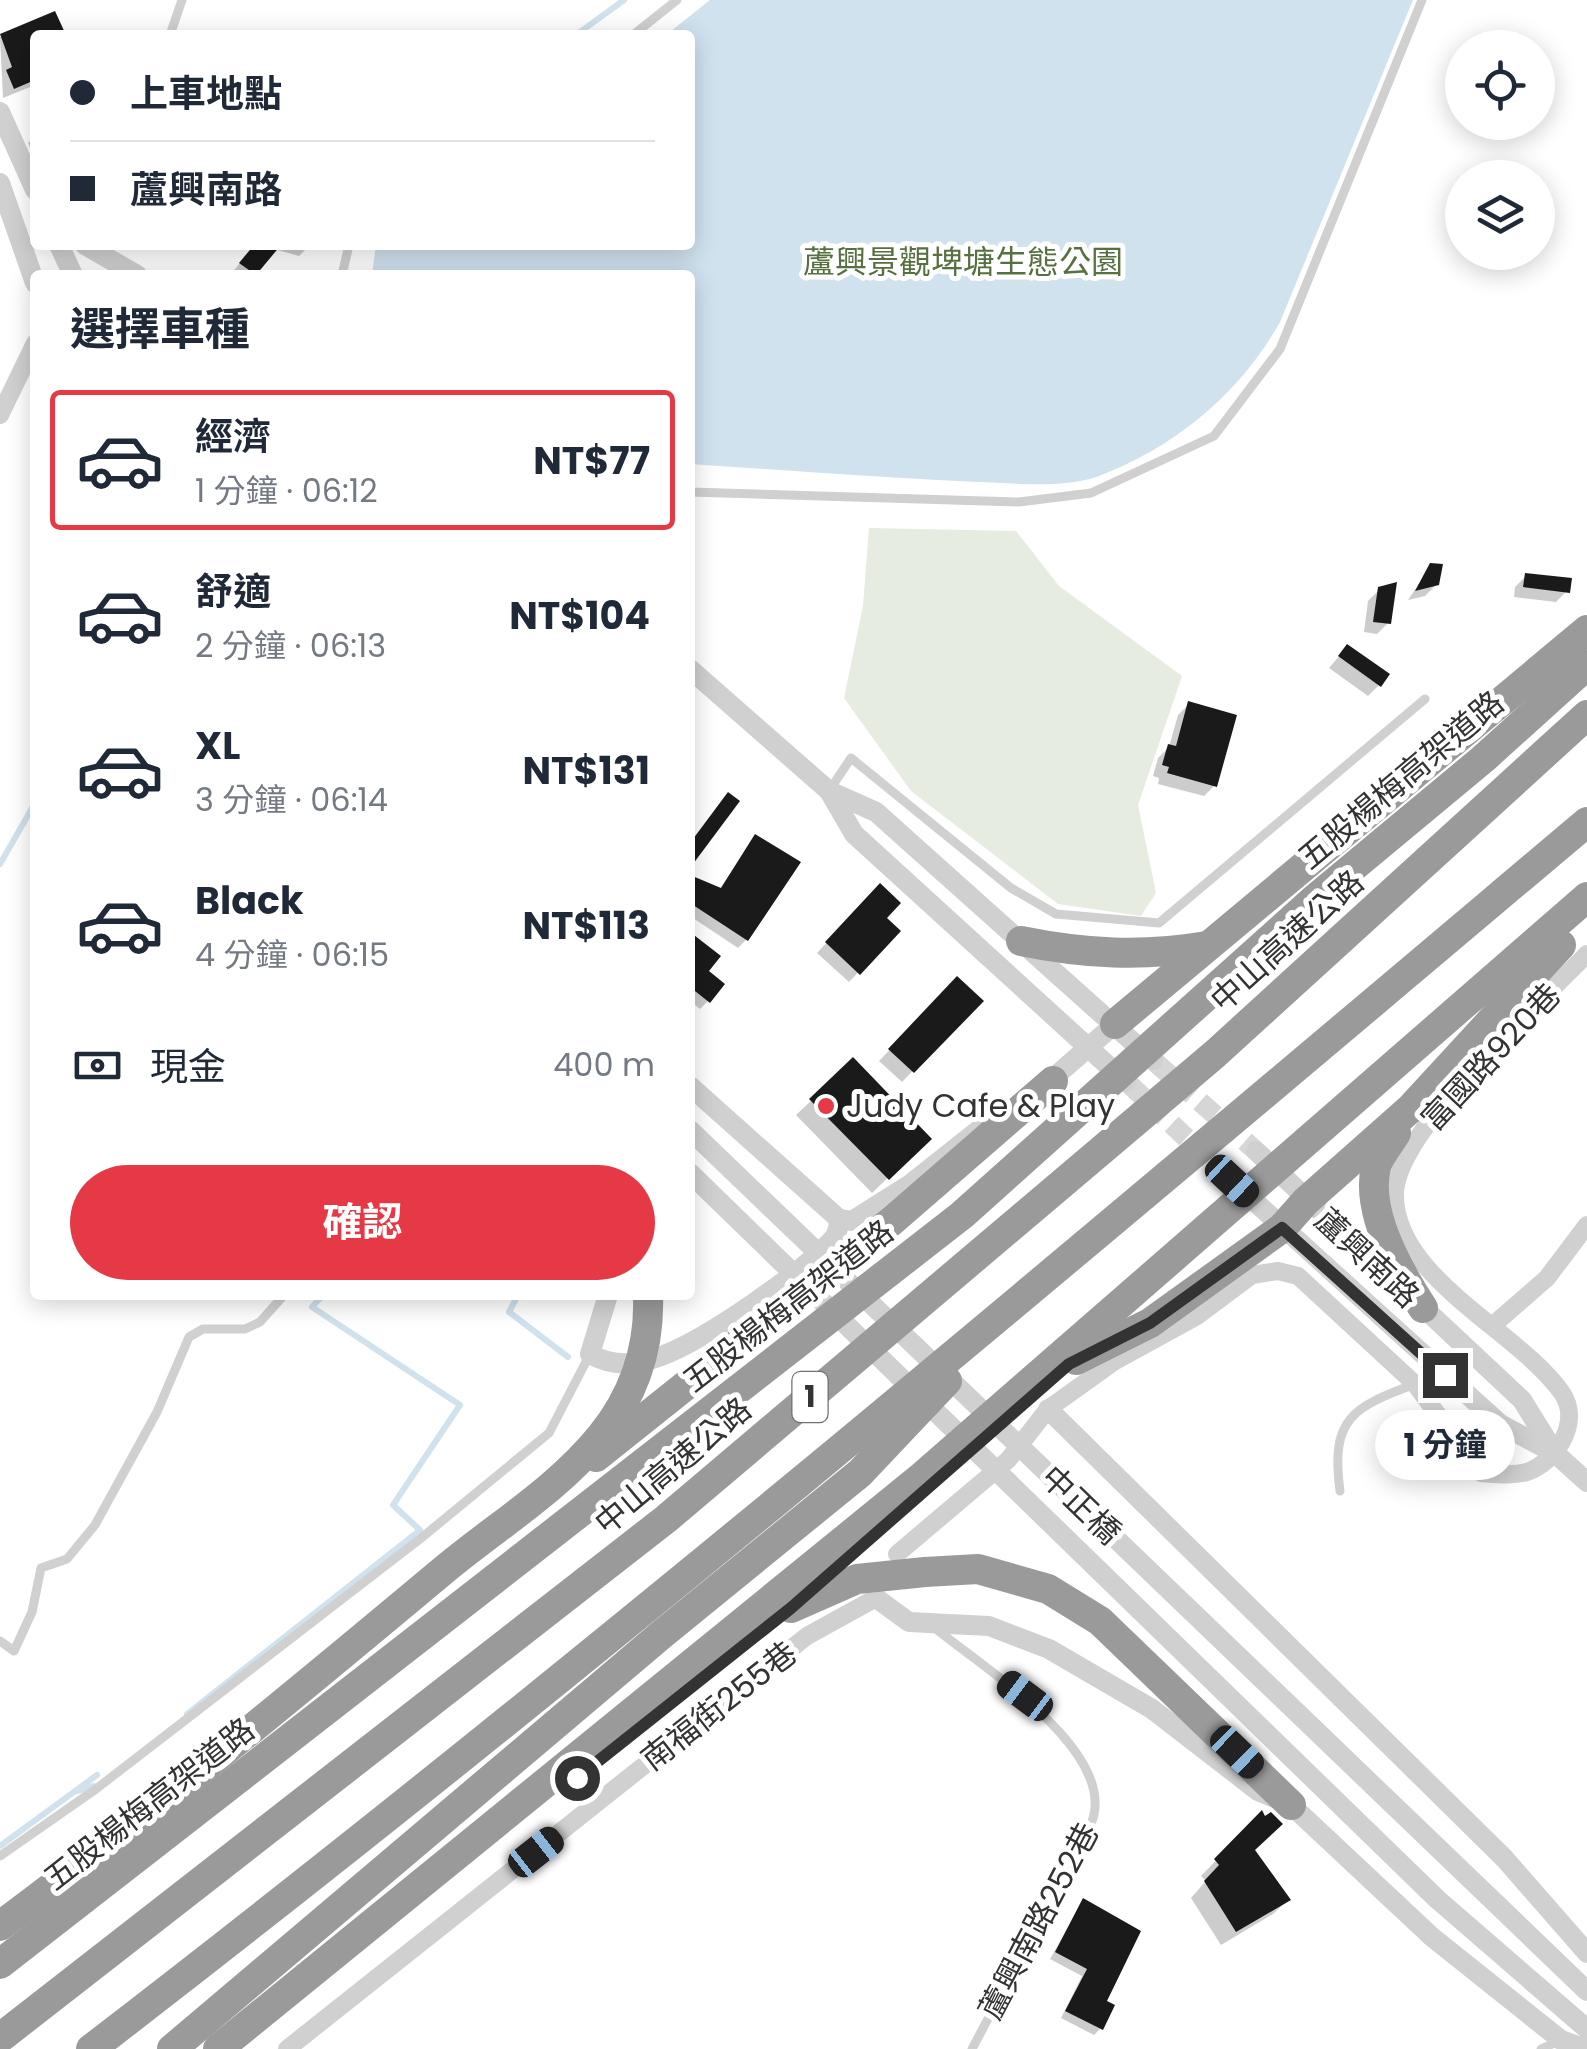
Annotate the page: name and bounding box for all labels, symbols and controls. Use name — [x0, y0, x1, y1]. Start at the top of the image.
map controls — [1445, 30, 1555, 270]
button: locate — [1445, 30, 1555, 140]
text: 上車地點 — [130, 67, 282, 120]
button: layers — [1445, 160, 1555, 270]
text: 蘆興南路 — [130, 163, 282, 216]
park label: 蘆興景觀埤塘生態公園 — [803, 239, 1123, 284]
text: 選擇車種 — [70, 298, 250, 361]
text: 經濟 — [195, 410, 271, 463]
icon: car — [75, 415, 165, 505]
text: NT$77 — [533, 434, 650, 487]
text: 1 分鐘 · 06:12 — [195, 468, 378, 513]
text: 舒適 — [195, 565, 271, 618]
icon: car — [75, 570, 165, 660]
text: NT$104 — [509, 589, 650, 642]
text: 2 分鐘 · 06:13 — [195, 623, 386, 668]
street label: 五股楊梅高架道路 — [1288, 680, 1513, 879]
text: XL — [195, 719, 240, 772]
icon: car — [75, 725, 165, 815]
text: NT$131 — [522, 744, 650, 797]
text: 3 分鐘 · 06:14 — [195, 777, 388, 822]
street label: 中山高速公路 — [1200, 860, 1373, 1022]
text: Black — [195, 874, 304, 927]
icon: car — [75, 880, 165, 970]
text: NT$113 — [522, 899, 650, 952]
text: 4 分鐘 · 06:15 — [195, 932, 389, 977]
street label: 富國路920巷 — [1411, 973, 1571, 1140]
icon: cash — [70, 1038, 125, 1093]
text: 現金 — [150, 1040, 226, 1093]
text: 400 m — [553, 1042, 655, 1087]
place label: Judy Cafe & Play — [846, 1083, 1115, 1128]
marker: Judy Cafe & Play — [815, 1095, 837, 1117]
car — [1200, 1150, 1264, 1212]
button: 確認 — [70, 1165, 655, 1280]
street label: 蘆興南路 — [1305, 1198, 1429, 1318]
street label: 五股楊梅高架道路 — [673, 1209, 902, 1402]
route end — [1423, 1353, 1468, 1398]
road number: 1 — [792, 1372, 828, 1422]
street label: 中山高速公路 — [585, 1387, 761, 1545]
callout: 1 分鐘 — [1375, 1410, 1515, 1480]
text: 1 分鐘 — [1404, 1422, 1486, 1467]
street label: 中正橋 — [1031, 1455, 1132, 1554]
street label: 南福街255巷 — [631, 1630, 806, 1781]
car — [992, 1666, 1058, 1726]
street label: 五股楊梅高架道路 — [34, 1707, 263, 1900]
car — [1205, 1720, 1269, 1784]
route start — [555, 1756, 600, 1801]
street label: 蘆興南路252巷 — [968, 1814, 1109, 2027]
car — [503, 1822, 569, 1882]

